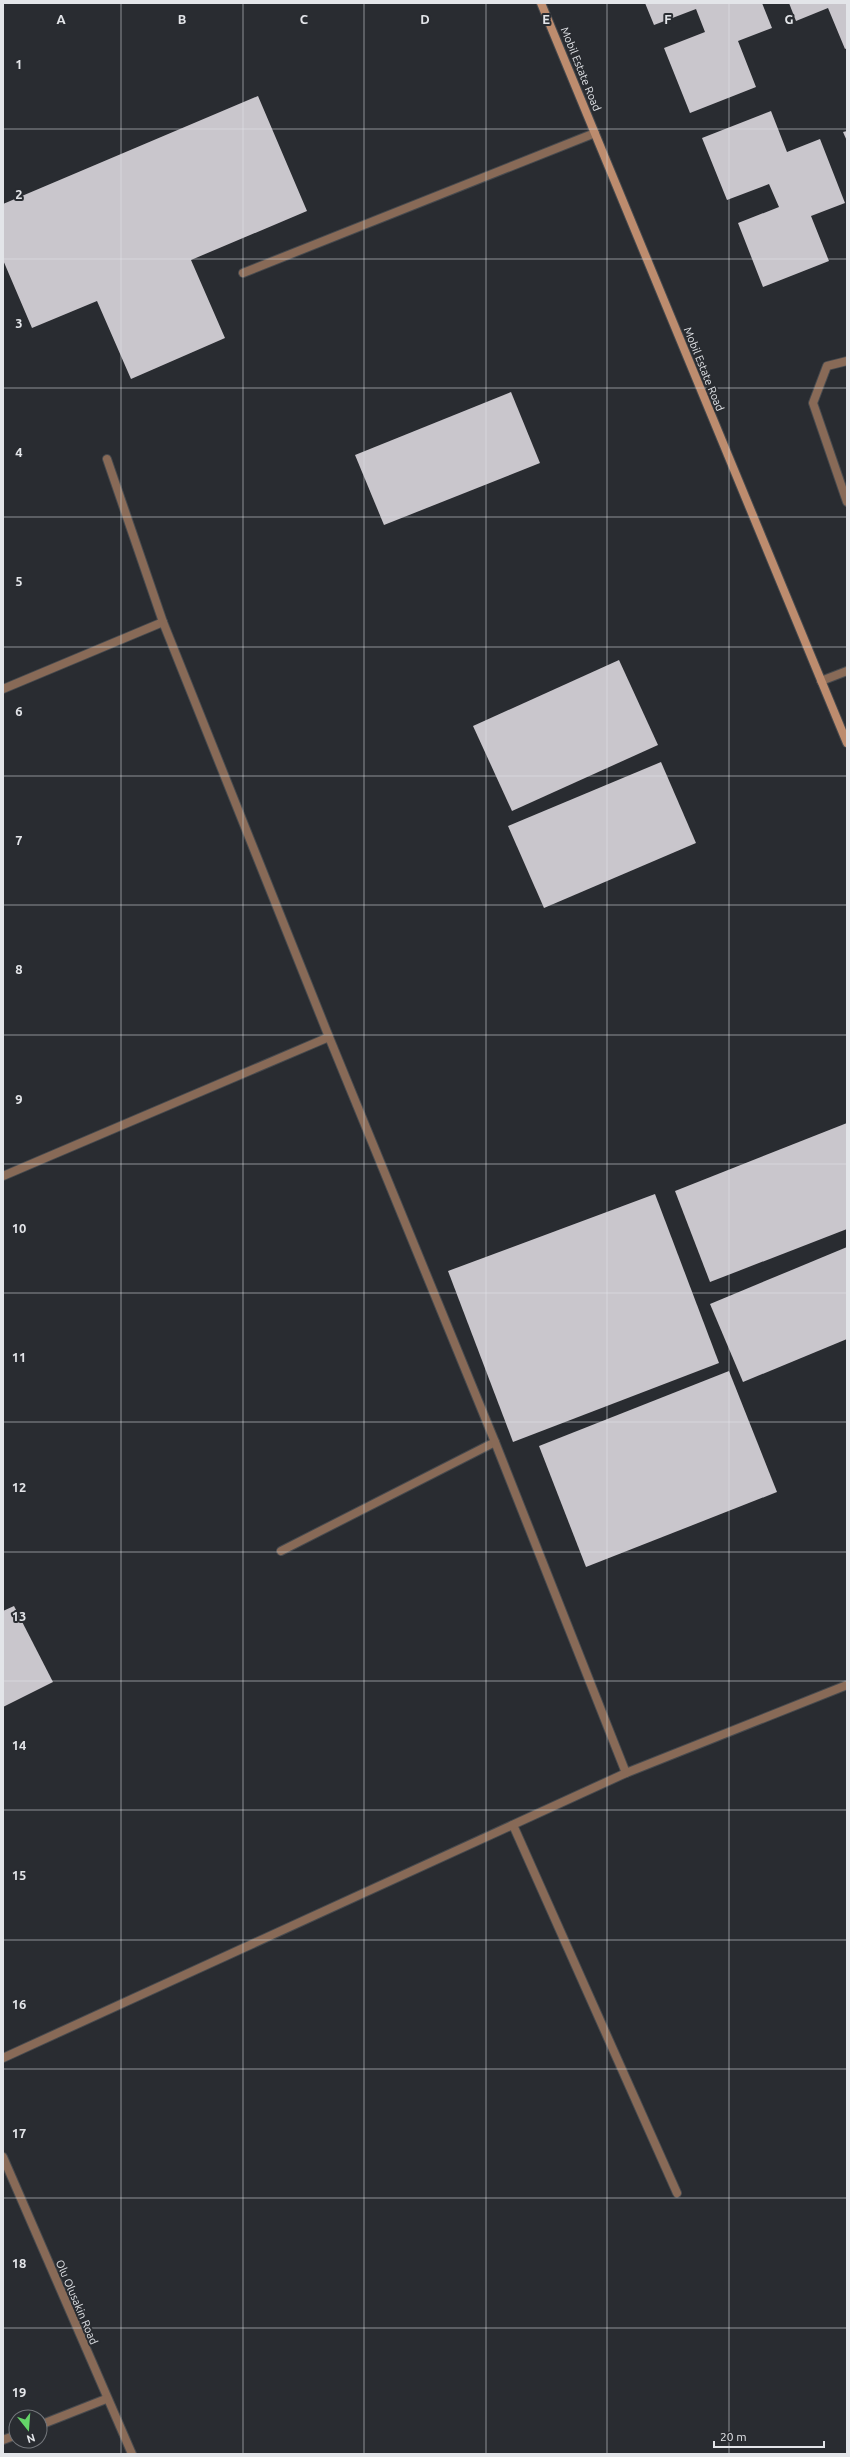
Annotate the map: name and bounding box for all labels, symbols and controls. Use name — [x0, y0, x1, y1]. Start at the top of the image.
text: A — [56, 12, 66, 26]
text: B — [178, 12, 187, 26]
text: C — [300, 12, 309, 26]
text: D — [420, 12, 430, 26]
text: E — [542, 12, 550, 26]
text: F — [664, 12, 672, 26]
text: G — [785, 12, 794, 26]
street label: Mobil Estate Road — [559, 25, 603, 113]
text: 1 — [15, 57, 23, 71]
text: 2 — [15, 187, 23, 201]
text: 3 — [15, 316, 23, 330]
street label: Mobil Estate Road — [682, 325, 726, 413]
text: 4 — [15, 445, 23, 459]
text: 5 — [15, 574, 23, 588]
text: 6 — [15, 704, 23, 718]
text: 7 — [15, 833, 23, 847]
text: 8 — [15, 962, 23, 976]
text: 9 — [15, 1092, 23, 1106]
text: 10 — [12, 1221, 26, 1235]
text: 11 — [12, 1350, 26, 1364]
text: 12 — [12, 1480, 26, 1494]
text: 13 — [12, 1609, 26, 1623]
text: 14 — [12, 1738, 26, 1752]
text: 15 — [12, 1868, 26, 1882]
text: 16 — [12, 1997, 26, 2011]
text: 17 — [12, 2126, 26, 2140]
text: 18 — [12, 2256, 26, 2270]
street label: Olu Olusakin Road — [54, 2258, 100, 2346]
text: 19 — [12, 2385, 26, 2399]
north arrow — [8, 2409, 48, 2449]
scale bar — [714, 2423, 824, 2449]
text: 20 m — [720, 2430, 747, 2443]
text: N — [25, 2432, 37, 2446]

